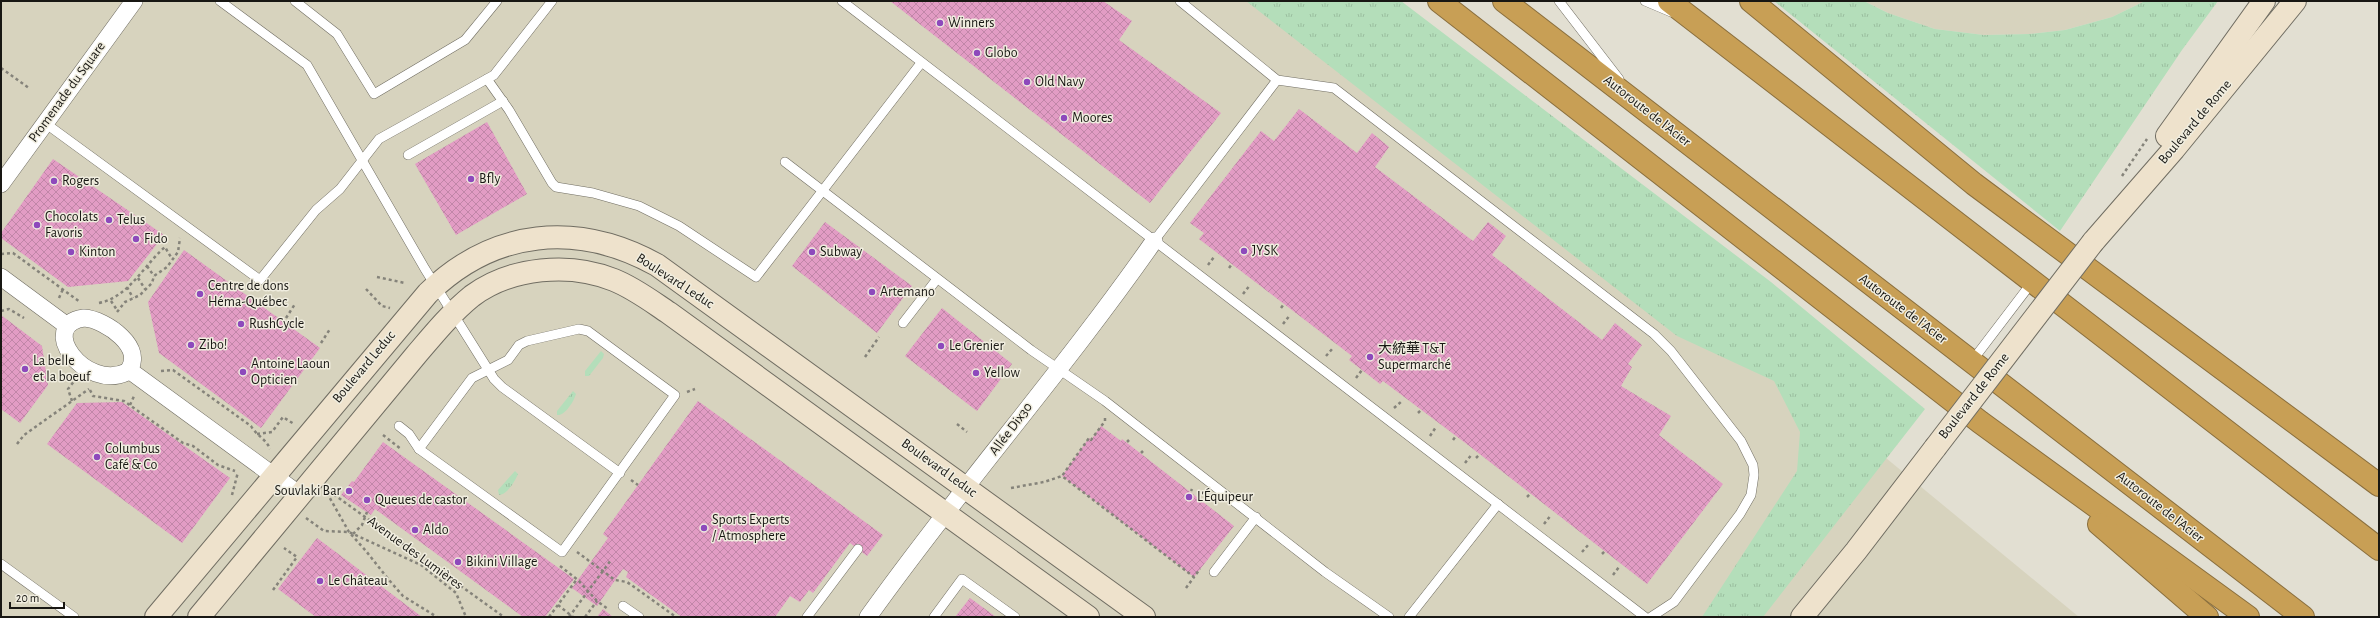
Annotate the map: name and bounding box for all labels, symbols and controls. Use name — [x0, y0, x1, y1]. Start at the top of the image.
place label: Winners — [948, 16, 994, 30]
marker: Winners — [935, 18, 945, 28]
street label: Promenade du Square — [26, 39, 108, 145]
place label: Globo — [985, 46, 1018, 60]
marker: Globo — [972, 48, 982, 58]
street label: Autoroute de l'Acier — [1601, 73, 1693, 149]
place label: Old Navy — [1035, 75, 1084, 89]
marker: Old Navy — [1022, 77, 1032, 87]
street label: Boulevard de Rome — [2156, 77, 2234, 167]
place label: Moores — [1072, 111, 1113, 125]
marker: Moores — [1059, 113, 1069, 123]
place label: Bfly — [479, 172, 500, 186]
place label: Rogers — [62, 174, 99, 188]
marker: Bfly — [466, 174, 476, 184]
marker: Rogers — [49, 176, 59, 186]
place label: Chocolats Favoris — [45, 210, 98, 240]
place label: Telus — [117, 213, 145, 227]
marker: Telus — [104, 215, 114, 225]
marker: Chocolats Favoris — [32, 220, 42, 230]
place label: Fido — [144, 232, 168, 246]
marker: Fido — [131, 234, 141, 244]
place label: JYSK — [1252, 244, 1278, 258]
place label: Kinton — [79, 245, 116, 259]
place label: Subway — [820, 245, 862, 259]
marker: JYSK — [1239, 246, 1249, 256]
marker: Kinton — [66, 247, 76, 257]
marker: Subway — [807, 247, 817, 257]
street label: Boulevard Leduc — [634, 251, 717, 312]
street label: Autoroute de l'Acier — [1856, 271, 1950, 347]
place label: Centre de dons Héma-Québec — [208, 279, 289, 309]
place label: Artemano — [880, 285, 935, 299]
marker: Artemano — [867, 287, 877, 297]
marker: Centre de dons Héma-Québec — [195, 289, 205, 299]
place label: RushCycle — [249, 317, 304, 331]
marker: RushCycle — [236, 319, 246, 329]
street label: Boulevard Leduc — [330, 328, 398, 406]
place label: Zibo! — [199, 338, 227, 352]
place label: Le Grenier — [949, 339, 1005, 353]
marker: Zibo! — [186, 340, 196, 350]
marker: Le Grenier — [936, 341, 946, 351]
place label: 大統華 T&T Supermarché — [1378, 341, 1451, 372]
street label: Boulevard de Rome — [1936, 350, 2012, 442]
marker: 大統華 T&T Supermarché — [1365, 352, 1375, 362]
place label: La belle et la boeuf — [33, 354, 91, 384]
place label: Antoine Laoun Opticien — [251, 357, 330, 387]
marker: La belle et la boeuf — [20, 364, 30, 374]
place label: Yellow — [984, 366, 1021, 380]
marker: Antoine Laoun Opticien — [238, 367, 248, 377]
marker: Yellow — [971, 368, 981, 378]
street label: Allée Dix30 — [987, 400, 1035, 458]
street label: Boulevard Leduc — [899, 436, 980, 500]
place label: Columbus Café & Co — [105, 442, 160, 472]
marker: Columbus Café & Co — [92, 452, 102, 462]
street label: Autoroute de l'Acier — [2114, 469, 2206, 545]
place label: Souvlaki Bar — [275, 484, 341, 498]
marker: Souvlaki Bar — [344, 486, 354, 496]
place label: L'Équipeur — [1197, 487, 1253, 504]
marker: L'Équipeur — [1184, 492, 1194, 502]
place label: Queues de castor — [375, 493, 468, 507]
marker: Queues de castor — [362, 495, 372, 505]
place label: Sports Experts / Atmosphere — [712, 513, 790, 543]
street label: Avenue des Lumières — [365, 514, 465, 592]
place label: Aldo — [423, 523, 449, 537]
marker: Sports Experts / Atmosphere — [699, 523, 709, 533]
marker: Aldo — [410, 525, 420, 535]
place label: Bikini Village — [466, 555, 538, 569]
marker: Bikini Village — [453, 557, 463, 567]
place label: Le Château — [328, 574, 388, 588]
marker: Le Château — [315, 576, 325, 586]
scale bar — [10, 584, 64, 610]
text: 20 m — [16, 592, 39, 604]

